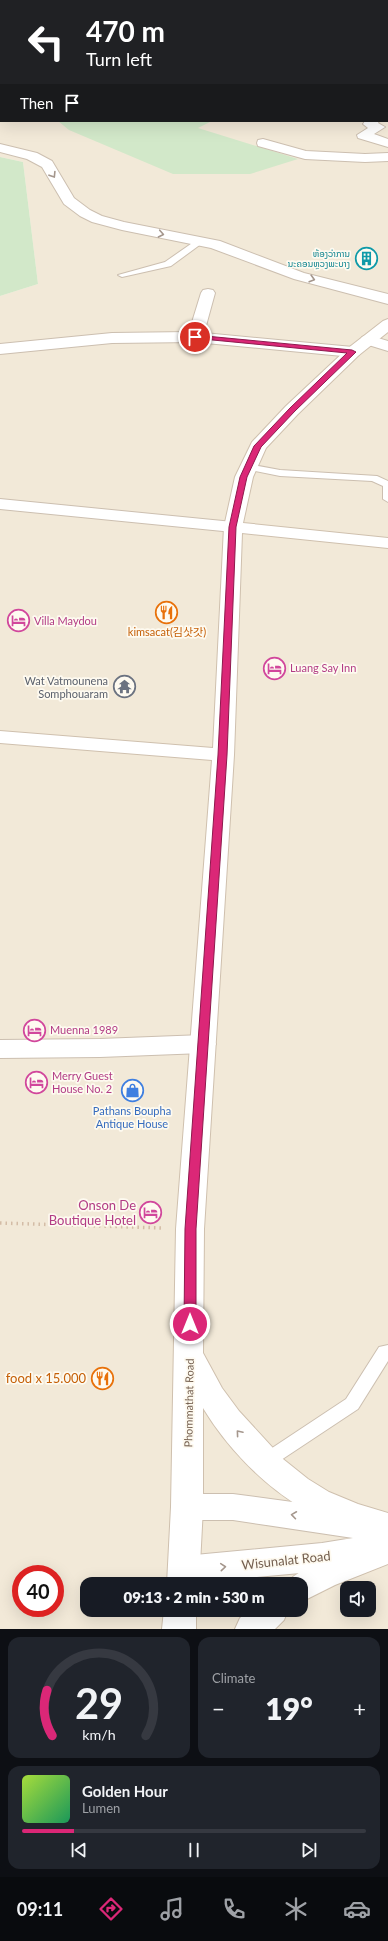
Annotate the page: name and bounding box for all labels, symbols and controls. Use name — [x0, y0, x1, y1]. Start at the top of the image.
text: 470 m — [86, 14, 165, 48]
icon: left — [20, 16, 72, 68]
text: Turn left — [86, 48, 152, 70]
icon: arrive — [61, 92, 83, 114]
text: Then — [20, 94, 53, 112]
one-way arrow — [49, 171, 56, 178]
one-way arrow — [158, 229, 165, 237]
building icon: ຫ້ອງວ່າການ ນະຄອນຫຼວງພະບາງ — [353, 246, 379, 272]
place label: ຫ້ອງວ່າການ ນະຄອນຫຼວງພະບາງ — [288, 248, 350, 270]
one-way arrow — [309, 275, 315, 283]
pin — [178, 320, 212, 354]
icon: arrive — [184, 326, 206, 348]
restaurant icon: kimsacat(김삿갓) — [154, 599, 180, 625]
hotel icon: Villa Maydou — [6, 608, 32, 634]
place label: Villa Maydou — [34, 614, 97, 627]
place label: kimsacat(김삿갓) — [128, 625, 206, 638]
hotel icon: Luang Say Inn — [262, 655, 288, 681]
place label: Luang Say Inn — [290, 661, 356, 674]
place label: Wat Vatmounena Somphouaram — [25, 674, 108, 700]
temple icon: Wat Vatmounena Somphouaram — [111, 674, 137, 700]
hotel icon: Muenna 1989 — [22, 1017, 48, 1043]
place label: Muenna 1989 — [50, 1023, 118, 1036]
hotel icon: Merry Guest House No. 2 — [24, 1069, 50, 1095]
place label: Merry Guest House No. 2 — [52, 1069, 113, 1095]
shop icon: Pathans Boupha Antique House — [119, 1078, 145, 1104]
place label: Pathans Boupha Antique House — [93, 1104, 171, 1130]
place label: Onson De Boutique Hotel — [49, 1197, 136, 1228]
hotel icon: Onson De Boutique Hotel — [138, 1199, 164, 1225]
position arrow — [169, 1303, 211, 1345]
street label: Phommathat Road — [181, 1358, 196, 1448]
restaurant icon: food x 15.000 — [89, 1365, 115, 1391]
place label: food x 15.000 — [6, 1370, 86, 1386]
one-way arrow — [237, 1430, 244, 1438]
one-way arrow — [291, 1511, 297, 1520]
street label: Wisunalat Road — [241, 1547, 331, 1573]
one-way arrow — [220, 1562, 226, 1571]
speed limit sign: 40 — [12, 1565, 64, 1617]
map controls — [340, 1581, 376, 1617]
button: sound — [340, 1581, 376, 1617]
text: 09:13 · 2 min · 530 m — [123, 1588, 265, 1606]
text: Climate — [212, 1670, 255, 1686]
text: 29 — [75, 1677, 123, 1727]
text: 19° — [265, 1690, 313, 1726]
text: − — [212, 1695, 225, 1722]
text: + — [353, 1695, 366, 1722]
text: km/h — [82, 1725, 116, 1742]
text: Golden Hour — [82, 1782, 168, 1800]
text: Lumen — [82, 1800, 120, 1816]
icon: previous — [68, 1839, 90, 1861]
icon: pause — [183, 1839, 205, 1861]
icon: next — [298, 1839, 320, 1861]
icon: directions — [97, 1895, 125, 1923]
icon: music — [158, 1895, 186, 1923]
icon: phone — [220, 1895, 248, 1923]
icon: climate — [282, 1895, 310, 1923]
icon: car — [343, 1895, 371, 1923]
text: 09:11 — [17, 1898, 63, 1920]

